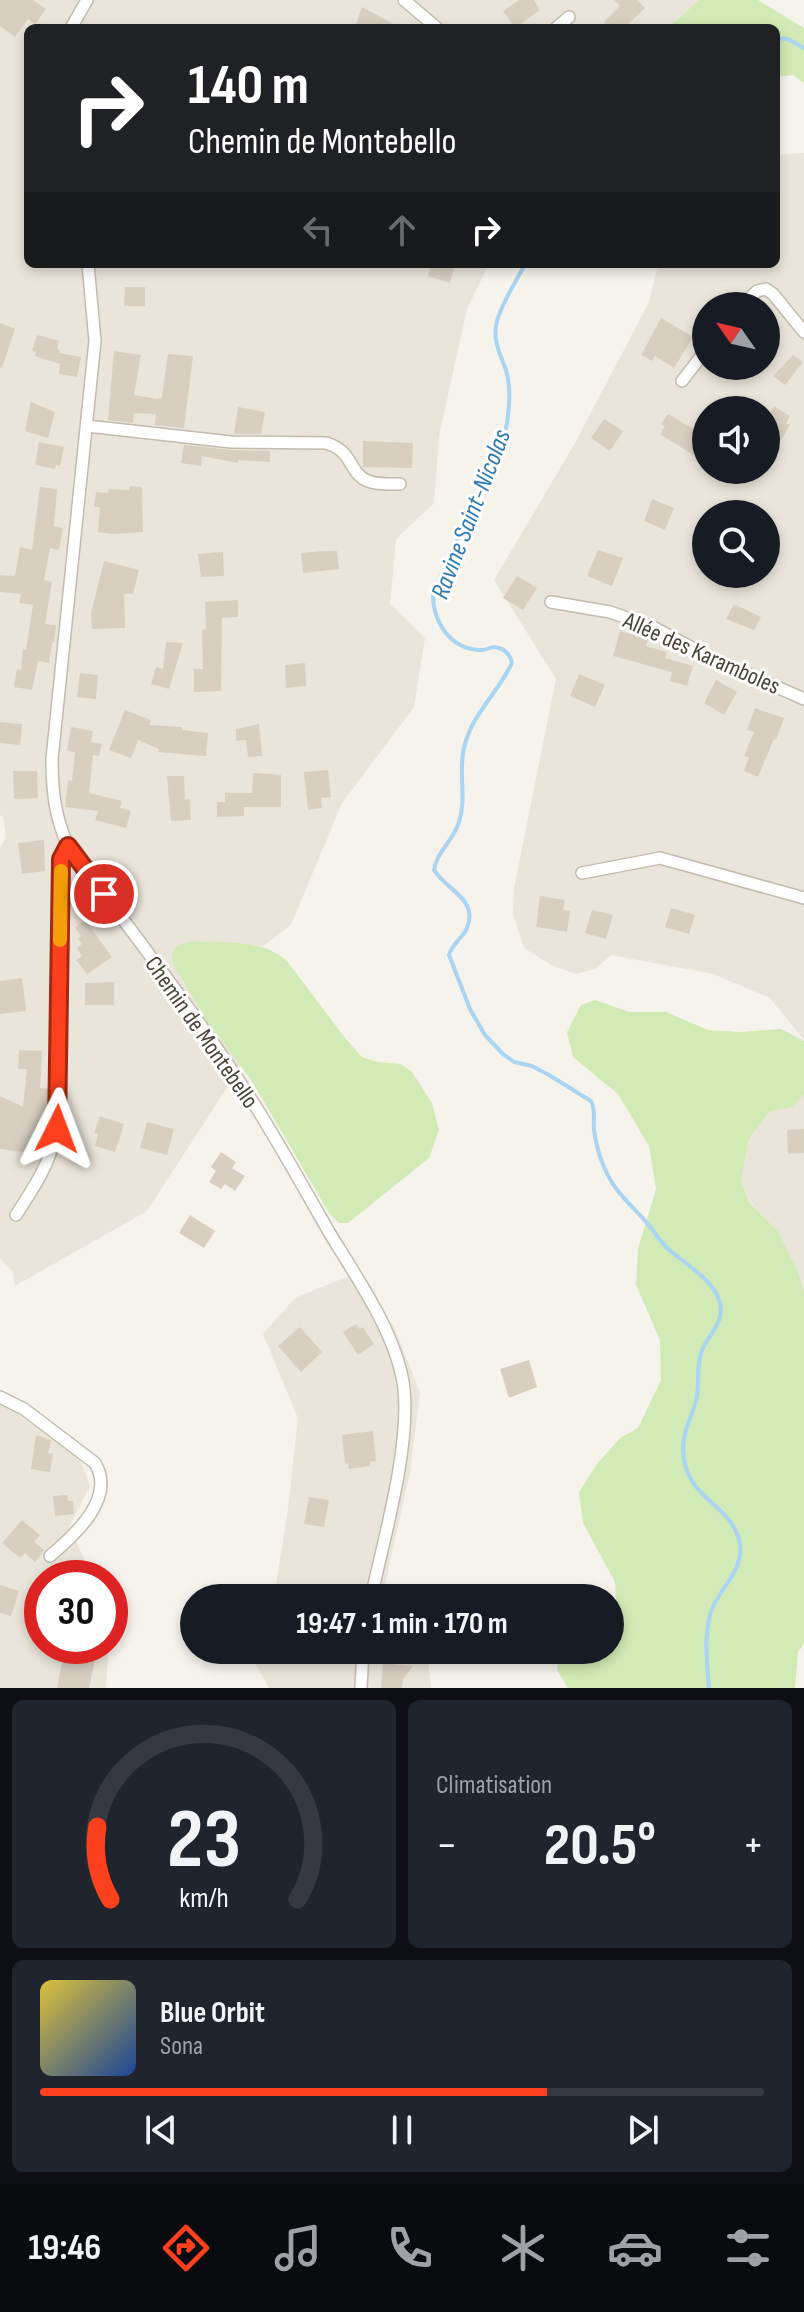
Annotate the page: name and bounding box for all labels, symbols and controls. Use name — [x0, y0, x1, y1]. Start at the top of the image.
text: 140 m — [188, 53, 309, 120]
icon: right — [56, 56, 160, 160]
text: Chemin de Montebello — [188, 121, 456, 164]
icon: left — [296, 208, 340, 252]
icon: ahead — [380, 208, 424, 252]
icon: right — [464, 208, 508, 252]
north arrow — [692, 292, 780, 380]
map controls — [692, 292, 780, 588]
button: sound — [692, 396, 780, 484]
water label: Ravine Saint-Nicolas — [425, 426, 518, 604]
button: search — [692, 500, 780, 588]
street label: Allée des Karamboles — [618, 606, 785, 701]
pin — [70, 860, 138, 928]
icon: arrive — [82, 872, 126, 916]
street label: Chemin de Montebello — [138, 951, 265, 1114]
position arrow — [15, 1087, 99, 1171]
speed limit sign: 30 — [24, 1560, 128, 1664]
text: 19:47 · 1 min · 170 m — [296, 1606, 508, 1642]
text: Climatisation — [436, 1770, 552, 1801]
text: 23 — [167, 1791, 241, 1891]
text: 20.5° — [544, 1810, 656, 1882]
text: − — [436, 1819, 458, 1872]
text: + — [742, 1819, 764, 1872]
text: km/h — [179, 1881, 229, 1916]
text: Blue Orbit — [160, 1995, 265, 2031]
text: Sona — [160, 2031, 203, 2062]
icon: previous — [139, 2108, 183, 2152]
icon: pause — [380, 2108, 424, 2152]
icon: next — [621, 2108, 665, 2152]
icon: directions — [158, 2220, 214, 2276]
icon: music — [270, 2220, 326, 2276]
icon: phone — [382, 2220, 438, 2276]
icon: climate — [495, 2220, 551, 2276]
icon: car — [607, 2220, 663, 2276]
icon: filters — [720, 2220, 776, 2276]
text: 19:46 — [28, 2227, 101, 2270]

